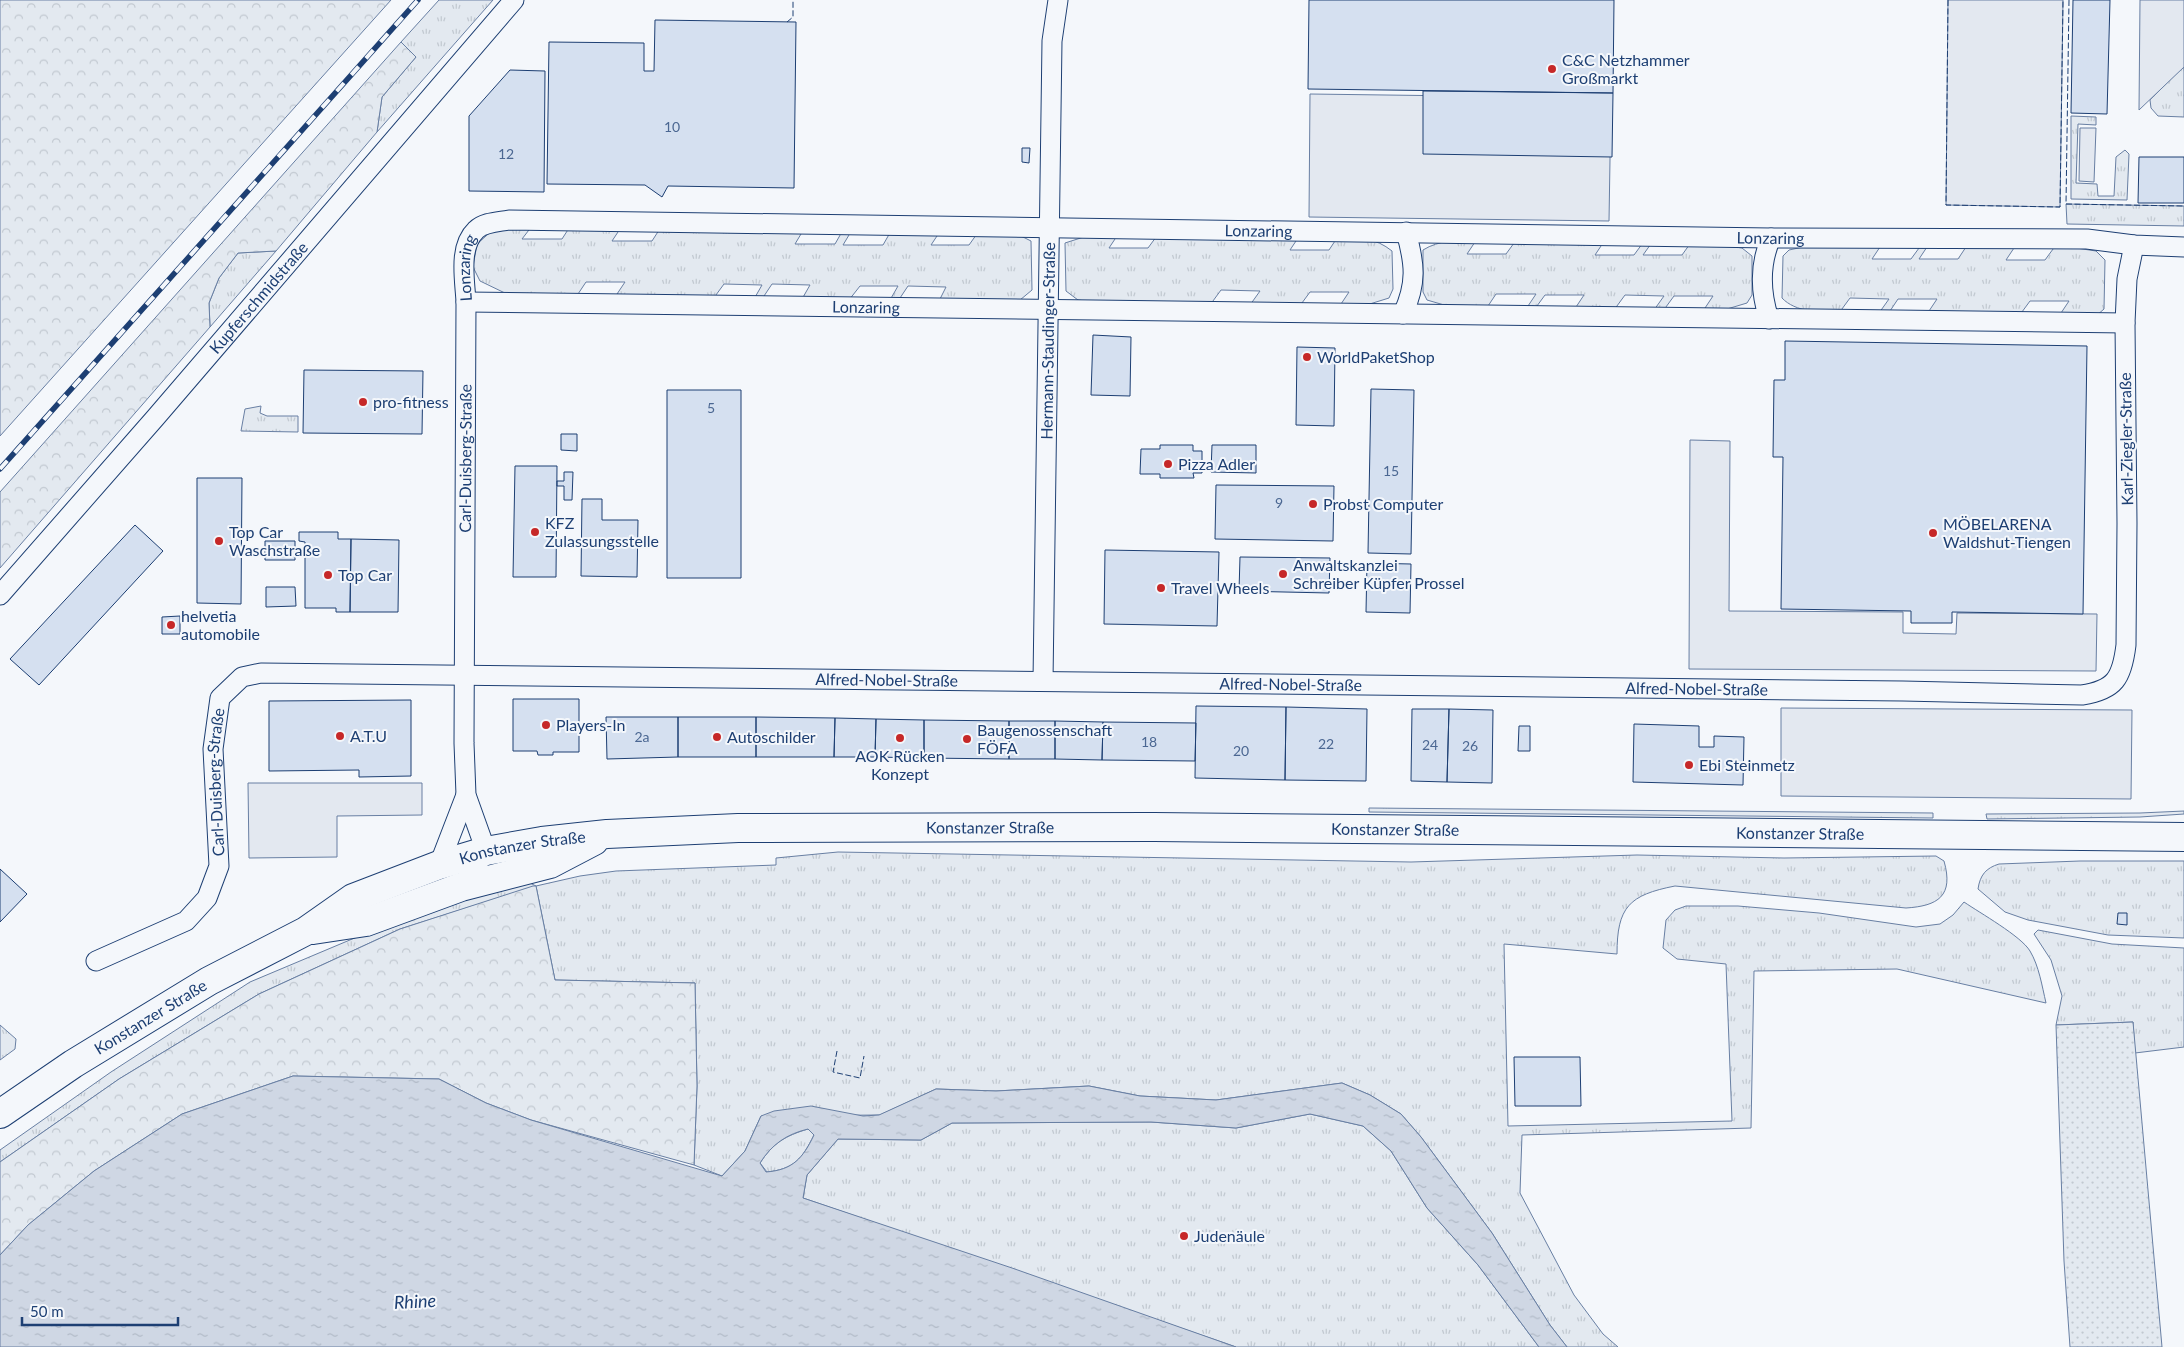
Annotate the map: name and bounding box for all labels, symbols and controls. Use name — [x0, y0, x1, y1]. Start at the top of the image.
place label: C&C Netzhammer Großmarkt — [1562, 50, 1690, 87]
marker: C&C Netzhammer Großmarkt — [1546, 63, 1558, 75]
house number: 10 — [664, 118, 680, 135]
house number: 12 — [498, 145, 514, 162]
street label: Lonzaring — [1224, 220, 1293, 240]
street label: Lonzaring — [1736, 228, 1804, 247]
street label: Lonzaring — [454, 230, 479, 302]
street label: Kupferschmidstraße — [205, 238, 311, 357]
street label: Hermann-Staudinger-Straße — [1036, 242, 1058, 440]
street label: Lonzaring — [832, 297, 900, 316]
place label: WorldPaketShop — [1317, 347, 1435, 366]
marker: WorldPaketShop — [1301, 351, 1313, 363]
street label: Karl-Ziegler-Straße — [2115, 372, 2136, 506]
street label: Carl-Duisberg-Straße — [455, 384, 475, 533]
place label: pro-fitness — [373, 392, 449, 411]
marker: pro-fitness — [357, 396, 369, 408]
house number: 5 — [707, 399, 715, 416]
place label: Pizza Adler — [1178, 454, 1255, 473]
marker: Pizza Adler — [1162, 458, 1174, 470]
house number: 15 — [1383, 462, 1399, 479]
house number: 9 — [1275, 494, 1283, 511]
place label: Probst Computer — [1323, 494, 1444, 513]
marker: Probst Computer — [1307, 498, 1319, 510]
place label: KFZ Zulassungsstelle — [545, 513, 659, 550]
place label: MÖBELARENA Waldshut-Tiengen — [1943, 514, 2071, 551]
place label: Top Car Waschstraße — [229, 522, 320, 559]
marker: KFZ Zulassungsstelle — [529, 526, 541, 538]
marker: MÖBELARENA Waldshut-Tiengen — [1927, 527, 1939, 539]
marker: Top Car Waschstraße — [213, 535, 225, 547]
place label: Anwaltskanzlei Schreiber Küpfer Prossel — [1293, 555, 1464, 592]
place label: Top Car — [338, 565, 392, 584]
marker: Anwaltskanzlei Schreiber Küpfer Prossel — [1277, 568, 1289, 580]
marker: Top Car — [322, 569, 334, 581]
place label: Travel Wheels — [1171, 578, 1269, 597]
marker: Travel Wheels — [1155, 582, 1167, 594]
place label: helvetia automobile — [181, 606, 260, 643]
marker: helvetia automobile — [165, 619, 177, 631]
street label: Alfred-Nobel-Straße — [815, 669, 958, 690]
street label: Alfred-Nobel-Straße — [1219, 674, 1362, 694]
street label: Alfred-Nobel-Straße — [1625, 678, 1768, 699]
street label: Carl-Duisberg-Straße — [203, 707, 228, 857]
place label: Players-In — [556, 715, 626, 734]
marker: Players-In — [540, 719, 552, 731]
place label: Baugenossenschaft FÖFA — [977, 720, 1112, 757]
place label: A.T.U — [350, 726, 387, 745]
place label: Autoschilder — [727, 727, 816, 746]
house number: 2a — [634, 728, 650, 745]
marker: A.T.U — [334, 730, 346, 742]
marker: Autoschilder — [711, 731, 723, 743]
marker: AOK Rücken Konzept — [894, 732, 906, 744]
marker: Baugenossenschaft FÖFA — [961, 733, 973, 745]
house number: 18 — [1141, 733, 1157, 750]
house number: 22 — [1318, 735, 1334, 752]
house number: 24 — [1422, 736, 1438, 753]
house number: 26 — [1462, 737, 1478, 754]
house number: 20 — [1233, 742, 1249, 759]
place label: AOK Rücken Konzept — [855, 746, 945, 783]
place label: Ebi Steinmetz — [1699, 755, 1795, 774]
marker: Ebi Steinmetz — [1683, 759, 1695, 771]
street label: Konstanzer Straße — [926, 817, 1054, 837]
street label: Konstanzer Straße — [1331, 819, 1459, 839]
street label: Konstanzer Straße — [1736, 823, 1864, 843]
street label: Konstanzer Straße — [457, 826, 586, 868]
street label: Konstanzer Straße — [90, 975, 210, 1058]
place label: Judenäule — [1194, 1226, 1265, 1245]
marker: Judenäule — [1178, 1230, 1190, 1242]
water label: Rhine — [393, 1289, 437, 1313]
scale bar — [22, 1294, 179, 1326]
text: 50 m — [30, 1302, 64, 1320]

